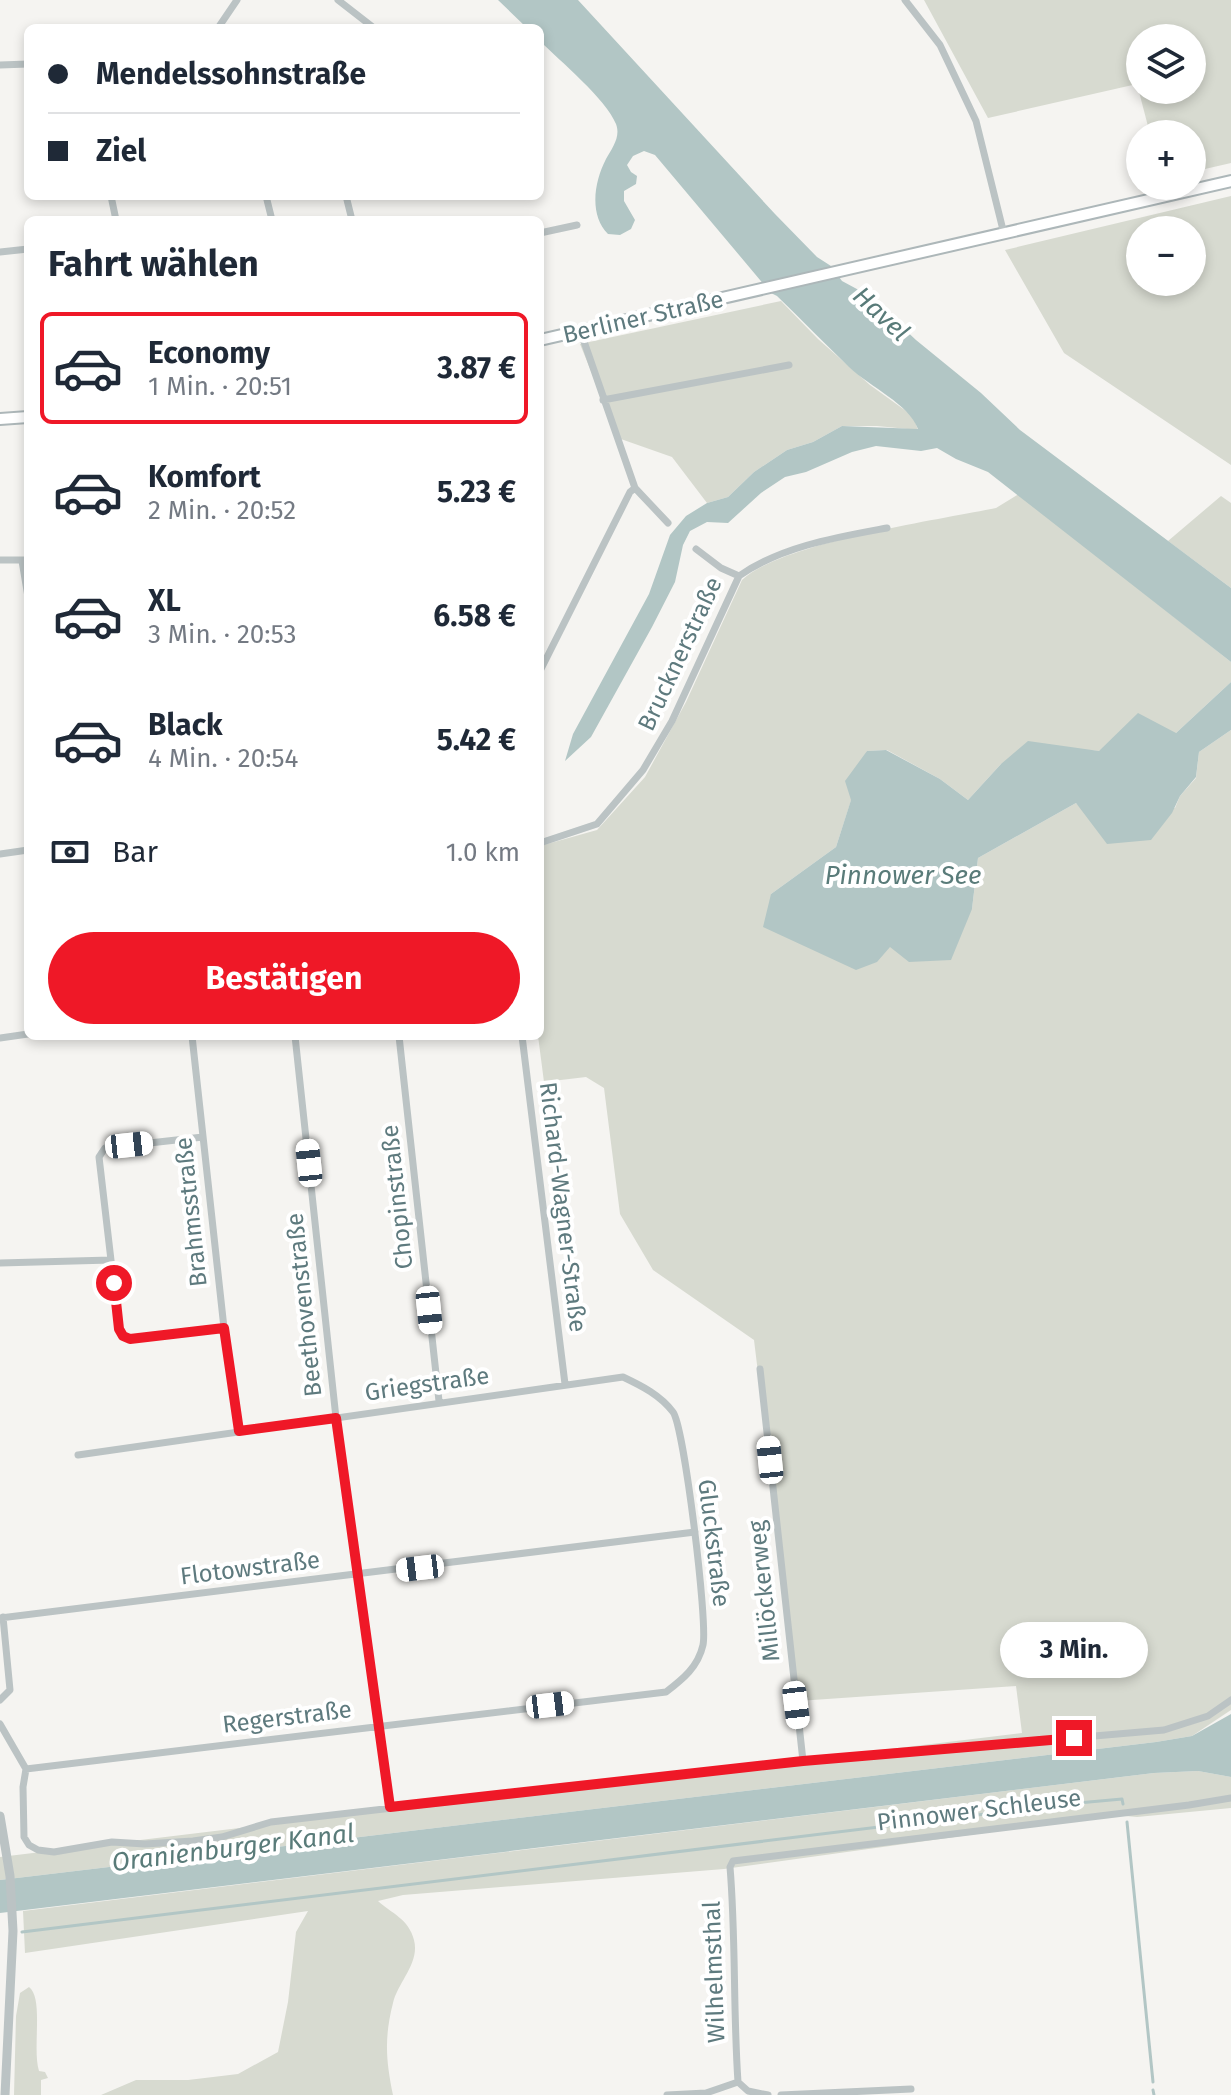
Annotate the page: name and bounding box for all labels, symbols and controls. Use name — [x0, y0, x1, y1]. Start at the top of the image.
map controls — [1126, 24, 1206, 296]
button: layers — [1126, 24, 1206, 104]
text: Mendelssohnstraße — [96, 56, 366, 92]
button: + — [1126, 120, 1206, 200]
text: Ziel — [96, 133, 146, 169]
button: − — [1126, 216, 1206, 296]
text: Fahrt wählen — [48, 242, 259, 286]
water label: Havel — [846, 280, 916, 348]
street label: Berliner Straße — [560, 285, 726, 349]
icon: car — [52, 332, 124, 404]
text: Economy — [148, 335, 270, 371]
text: 3.87 € — [437, 350, 516, 386]
text: 1 Min. · 20:51 — [148, 371, 292, 402]
icon: car — [52, 456, 124, 528]
text: Komfort — [148, 459, 261, 495]
text: 5.23 € — [437, 474, 516, 510]
text: 2 Min. · 20:52 — [148, 495, 296, 526]
street label: Brucknerstraße — [632, 573, 728, 735]
icon: car — [52, 580, 124, 652]
text: XL — [148, 583, 181, 619]
text: 6.58 € — [433, 598, 516, 634]
text: 3 Min. · 20:53 — [148, 619, 296, 650]
icon: car — [52, 704, 124, 776]
text: Black — [148, 707, 223, 743]
text: 5.42 € — [437, 722, 516, 758]
text: 4 Min. · 20:54 — [148, 743, 298, 774]
icon: cash — [48, 830, 92, 874]
text: Bar — [112, 834, 158, 870]
text: 1.0 km — [446, 837, 520, 868]
water label: Pinnower See — [825, 860, 981, 891]
button: Bestätigen — [48, 932, 520, 1024]
street label: Richard-Wagner-Straße — [534, 1080, 592, 1334]
street label: Chopinstraße — [375, 1123, 419, 1271]
car — [104, 1131, 154, 1159]
street label: Brahmsstraße — [169, 1136, 213, 1288]
car — [295, 1138, 323, 1188]
street label: Beethovenstraße — [280, 1212, 328, 1398]
route start — [96, 1265, 132, 1301]
car — [415, 1285, 443, 1335]
street label: Griegstraße — [363, 1361, 491, 1407]
car — [756, 1435, 784, 1485]
street label: Gluckstraße — [692, 1478, 736, 1608]
street label: Millöckerweg — [743, 1518, 785, 1663]
street label: Flotowstraße — [178, 1546, 322, 1590]
car — [395, 1553, 445, 1583]
callout: 3 Min. — [1000, 1622, 1148, 1678]
text: 3 Min. — [1040, 1634, 1108, 1665]
car — [781, 1680, 811, 1730]
car — [525, 1690, 575, 1720]
street label: Regerstraße — [221, 1695, 353, 1739]
route end — [1056, 1720, 1092, 1756]
street label: Pinnower Schleuse — [875, 1784, 1083, 1836]
water label: Oranienburger Kanal — [110, 1818, 356, 1878]
street label: Wilhelmsthal — [698, 1900, 730, 2044]

